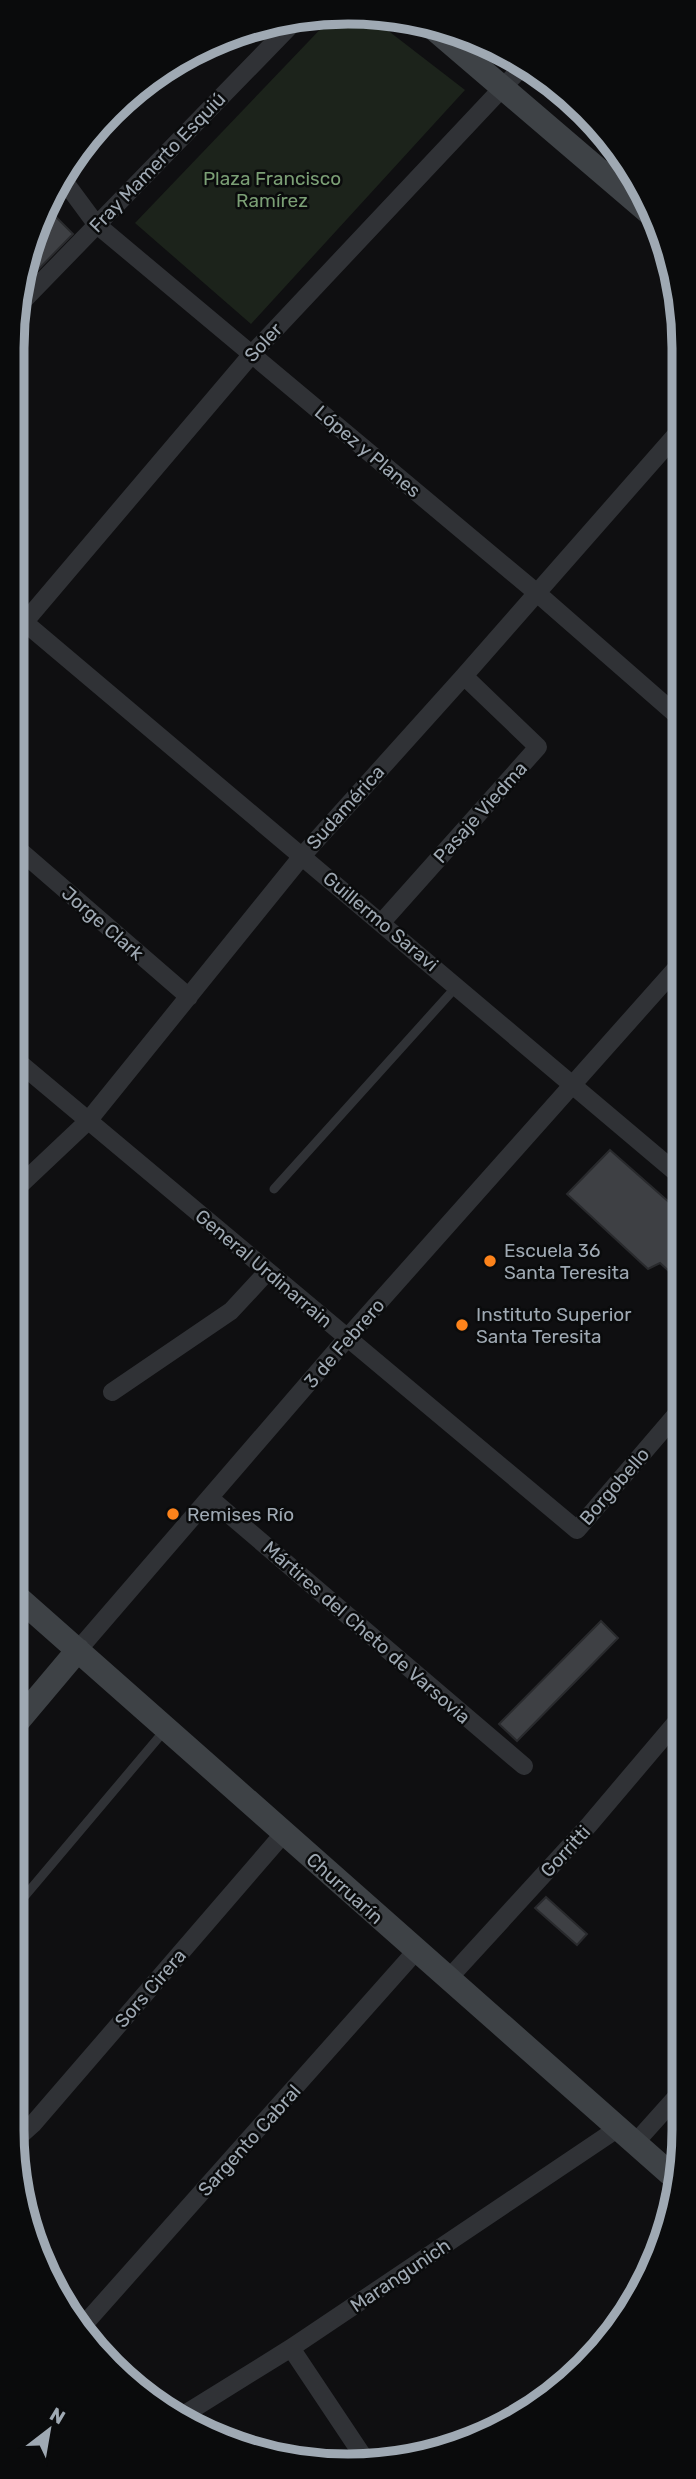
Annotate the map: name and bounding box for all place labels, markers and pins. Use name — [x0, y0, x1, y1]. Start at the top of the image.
place label: Escuela 36 Santa Teresita — [504, 1239, 629, 1284]
marker: Escuela 36 Santa Teresita — [482, 1253, 498, 1269]
place label: Instituto Superior Santa Teresita — [476, 1303, 632, 1348]
marker: Instituto Superior Santa Teresita — [454, 1317, 470, 1333]
place label: Remises Río — [187, 1503, 294, 1526]
marker: Remises Río — [165, 1506, 181, 1522]

